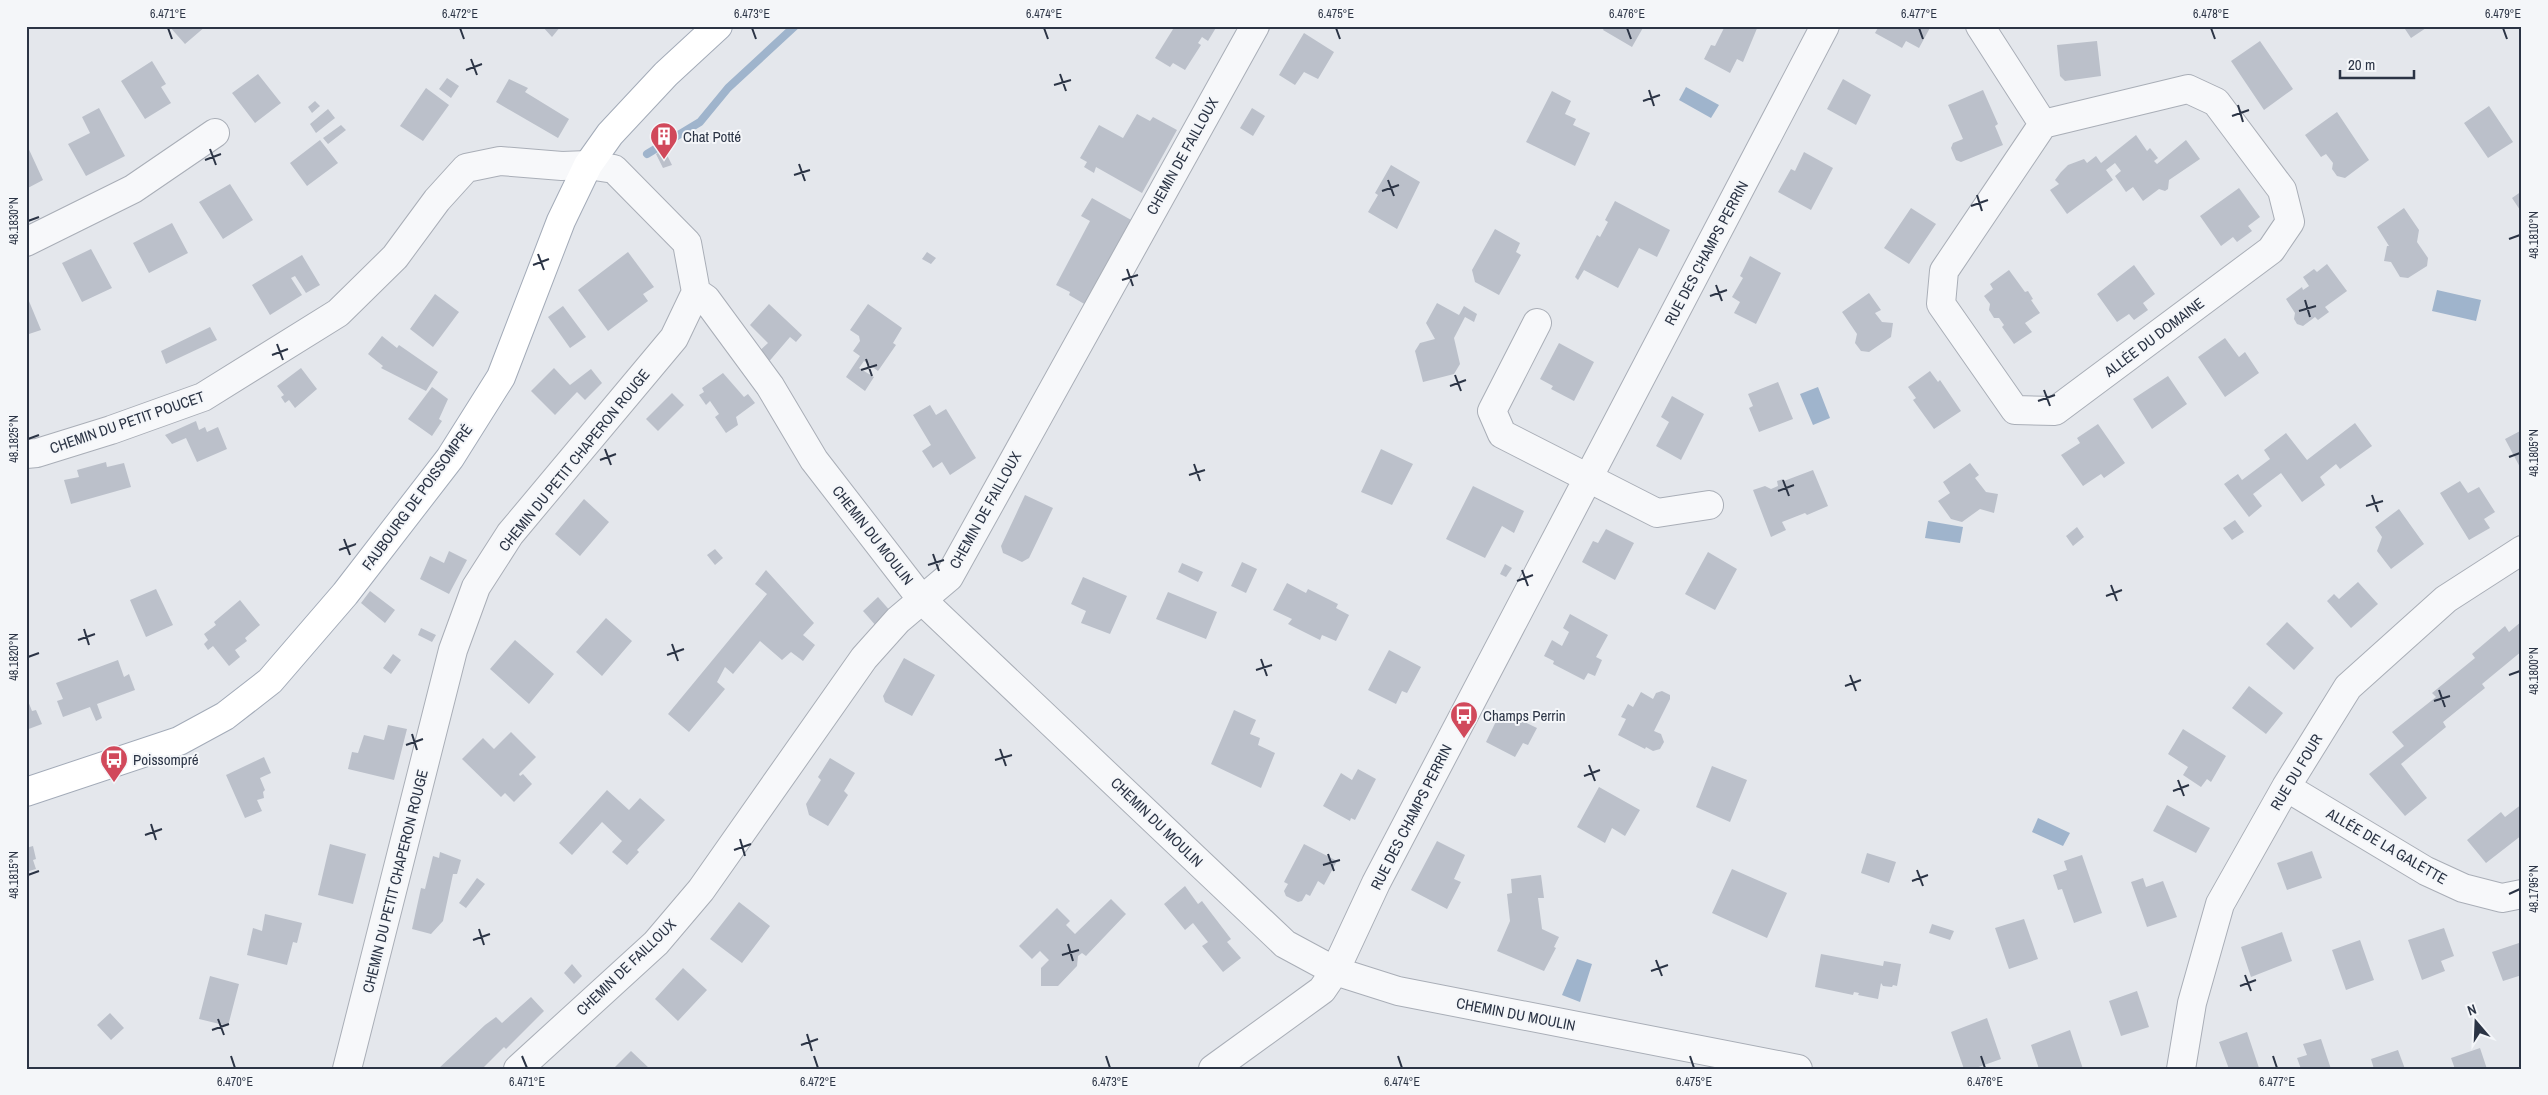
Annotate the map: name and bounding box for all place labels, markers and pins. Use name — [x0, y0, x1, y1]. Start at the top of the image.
building icon: Chat Potté — [649, 121, 679, 160]
place label: Chat Potté — [683, 126, 741, 147]
bus stop icon: Champs Perrin — [1449, 700, 1479, 739]
place label: Champs Perrin — [1483, 705, 1566, 726]
bus stop icon: Poissompré — [99, 744, 129, 783]
place label: Poissompré — [133, 749, 199, 770]

